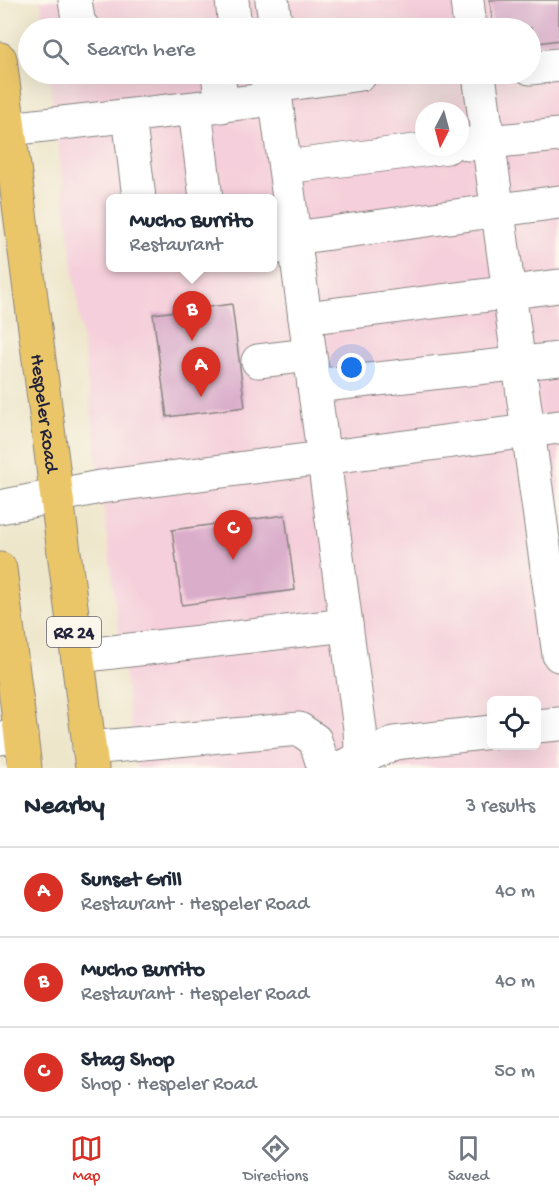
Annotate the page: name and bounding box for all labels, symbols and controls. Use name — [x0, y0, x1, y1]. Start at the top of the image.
search box — [18, 18, 541, 84]
icon: search — [39, 35, 72, 68]
text: Search here — [87, 38, 195, 64]
north arrow — [415, 102, 469, 156]
popup — [106, 194, 277, 272]
text: Mucho Burrito — [130, 209, 253, 235]
text: Restaurant — [130, 235, 222, 258]
pin: B — [172, 292, 212, 341]
pin: A — [182, 348, 220, 397]
street label: Hespeler Road — [23, 353, 62, 477]
your location — [337, 353, 366, 382]
pin: C — [214, 510, 252, 560]
road number: RR 24 — [47, 617, 101, 647]
map controls — [487, 696, 541, 750]
button: locate — [487, 696, 541, 750]
text: Nearby — [24, 792, 105, 823]
text: 3 results — [466, 796, 535, 819]
text: Sunset Grill — [81, 868, 182, 894]
text: A — [38, 881, 49, 904]
text: 40 m — [495, 881, 535, 904]
text: Restaurant · Hespeler Road — [81, 894, 309, 917]
text: Mucho Burrito — [81, 958, 205, 984]
text: B — [38, 971, 49, 994]
text: 40 m — [495, 971, 535, 994]
text: Restaurant · Hespeler Road — [81, 984, 309, 1007]
text: Stag Shop — [81, 1048, 174, 1074]
text: C — [38, 1061, 49, 1084]
text: 50 m — [494, 1061, 535, 1084]
text: Shop · Hespeler Road — [81, 1074, 257, 1097]
tab: Map — [70, 1132, 103, 1187]
tab: Directions — [243, 1132, 308, 1187]
tab: Saved — [448, 1132, 489, 1187]

